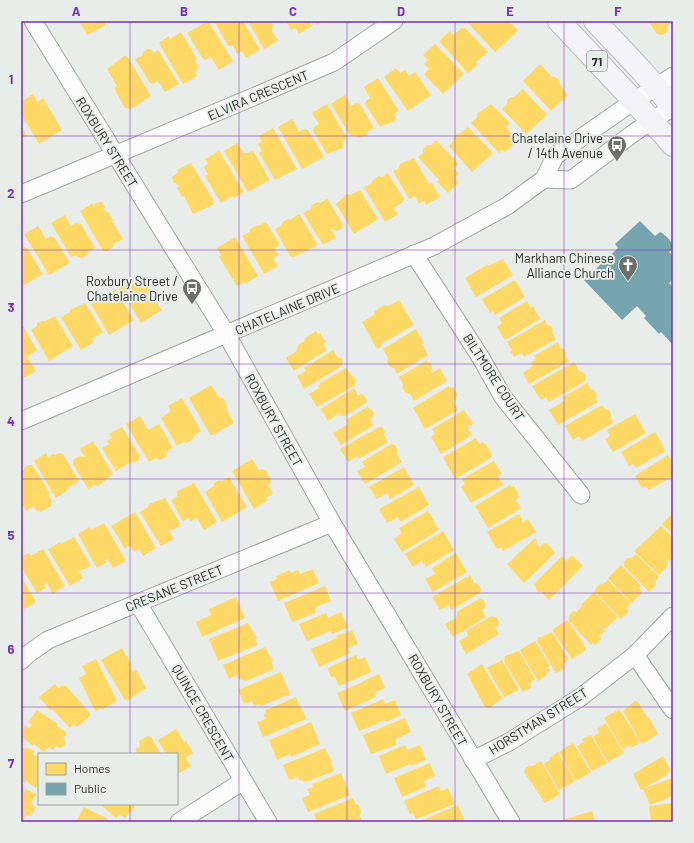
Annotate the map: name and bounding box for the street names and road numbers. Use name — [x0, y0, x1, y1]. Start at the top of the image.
road number: 71 — [587, 51, 607, 71]
street label: ELVIRA CRESCENT — [205, 67, 311, 123]
street label: ROXBURY STREET — [73, 94, 141, 190]
street label: CHATELAINE DRIVE — [232, 280, 342, 338]
street label: BILTMORE COURT — [460, 330, 528, 424]
street label: ROXBURY STREET — [242, 371, 306, 469]
street label: CRESANE STREET — [123, 561, 225, 615]
street label: ROXBURY STREET — [405, 651, 471, 749]
street label: QUINCE CRESCENT — [169, 662, 237, 764]
street label: HORSTMAN STREET — [486, 684, 590, 758]

